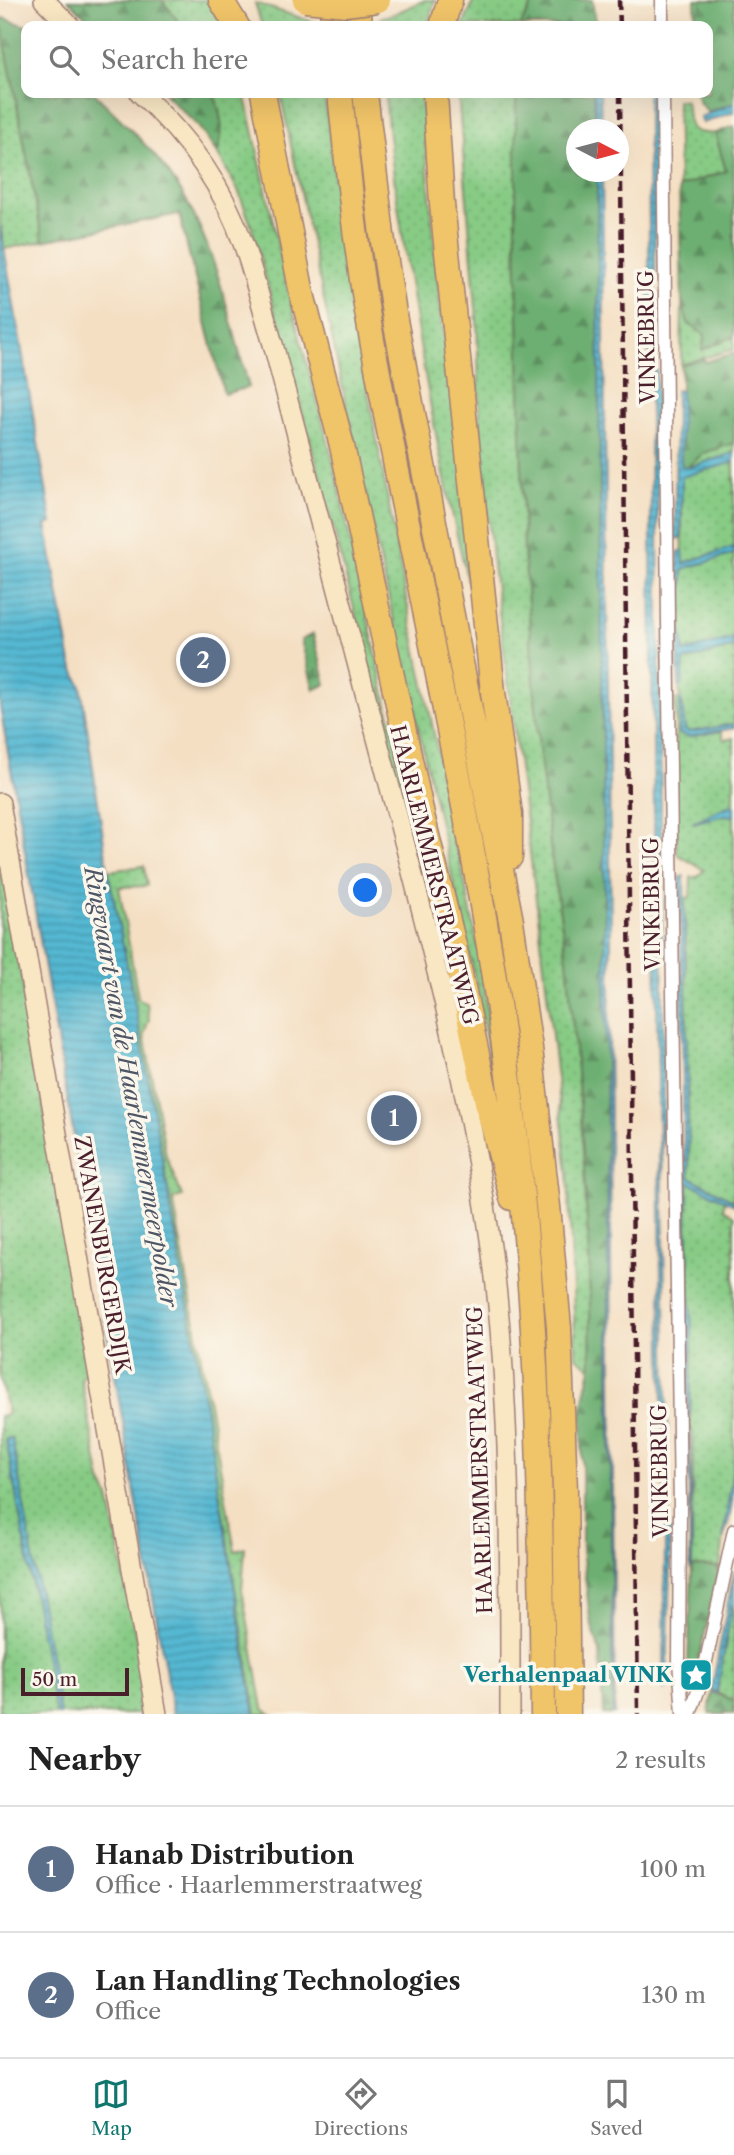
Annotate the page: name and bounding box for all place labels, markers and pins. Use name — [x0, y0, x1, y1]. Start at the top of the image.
pin: 2 — [180, 634, 226, 686]
pin: 1 — [371, 1092, 417, 1144]
place icon: Verhalenpaal VINK — [677, 1656, 715, 1694]
place label: Verhalenpaal VINK — [463, 1662, 673, 1687]

